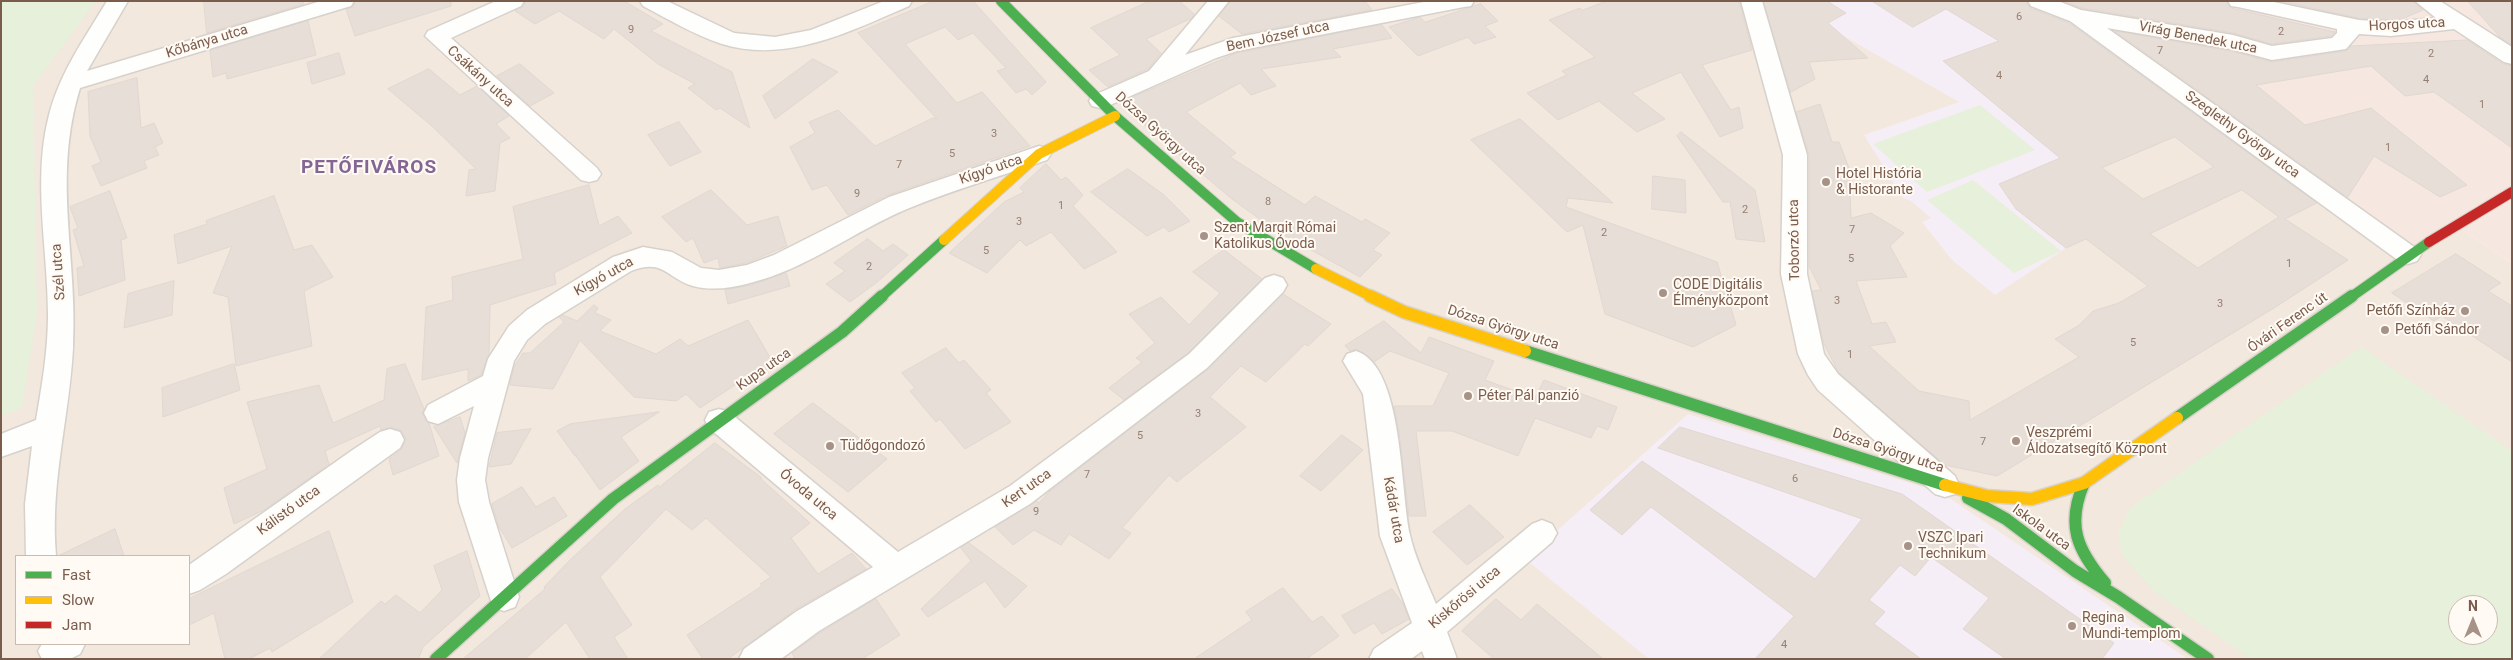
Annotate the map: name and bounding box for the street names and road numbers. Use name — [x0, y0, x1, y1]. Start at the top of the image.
street label: Horgos utca — [2368, 15, 2446, 35]
street label: Bem József utca — [1225, 18, 1331, 56]
street label: Virág Benedek utca — [2137, 18, 2259, 58]
street label: Kőbánya utca — [164, 22, 250, 62]
street label: Csákány utca — [443, 43, 517, 111]
street label: Szeglethy György utca — [2181, 88, 2303, 182]
street label: Dózsa György utca — [1111, 89, 1209, 179]
street label: Kígyó utca — [957, 151, 1025, 189]
street label: Toborzó utca — [1786, 199, 1804, 281]
street label: Szél utca — [49, 243, 69, 301]
street label: Kígyó utca — [571, 254, 637, 300]
street label: Óvári Ferenc út — [2245, 289, 2331, 357]
street label: Dózsa György utca — [1445, 302, 1561, 354]
street label: Kupa utca — [734, 345, 794, 395]
street label: Dózsa György utca — [1830, 425, 1946, 477]
street label: Óvoda utca — [776, 466, 840, 524]
street label: Kert utca — [999, 466, 1055, 512]
street label: Kádár utca — [1379, 475, 1407, 545]
street label: Kálistó utca — [254, 483, 324, 539]
street label: Iskola utca — [2009, 501, 2073, 555]
street label: Kiskőrösi utca — [1426, 563, 1504, 633]

